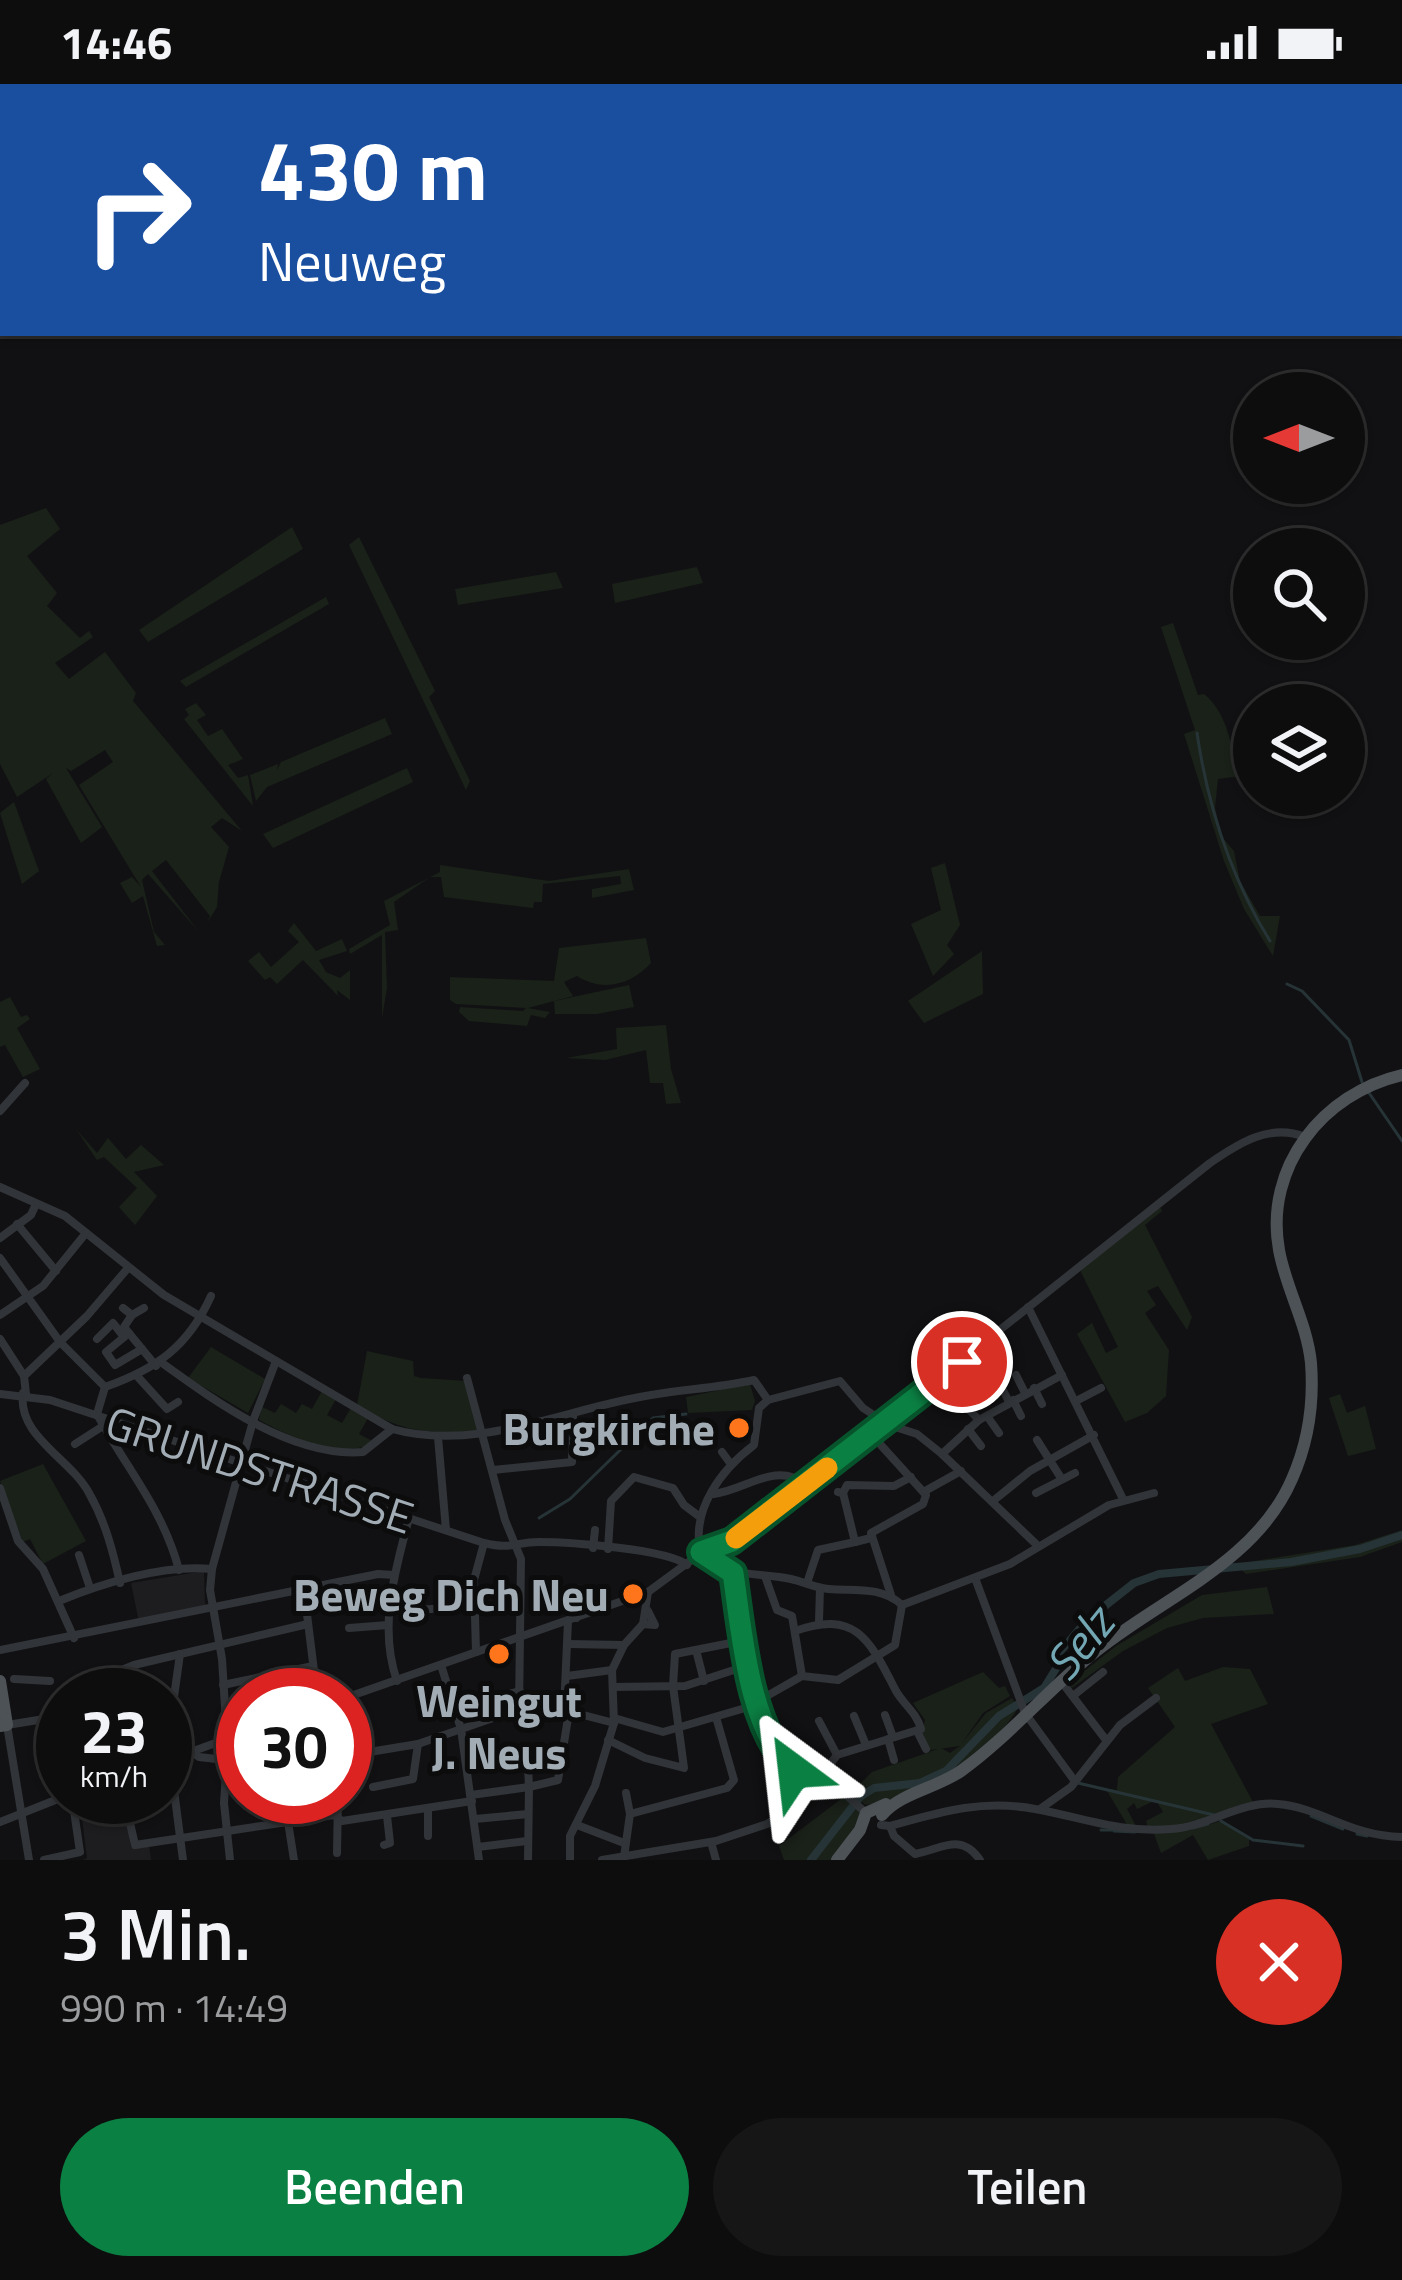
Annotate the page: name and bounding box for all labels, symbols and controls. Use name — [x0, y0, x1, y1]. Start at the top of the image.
text: 14:46 — [60, 8, 172, 76]
text: 430 m — [258, 105, 488, 233]
icon: right — [60, 132, 216, 288]
text: Neuweg — [258, 220, 446, 302]
north arrow — [1233, 372, 1365, 504]
map controls — [1233, 372, 1365, 816]
button: search — [1233, 528, 1365, 660]
button: layers — [1233, 684, 1365, 816]
pin — [911, 1311, 1013, 1413]
icon: arrive — [929, 1329, 995, 1395]
street label: GRUNDSTRASSE — [98, 1387, 422, 1551]
place label: Burgkirche — [503, 1394, 715, 1462]
marker: Burgkirche — [726, 1415, 752, 1441]
place label: Beweg Dich Neu — [293, 1560, 609, 1628]
marker: Beweg Dich Neu — [620, 1581, 646, 1607]
water label: Selz — [1027, 1587, 1134, 1696]
marker: Weingut J. Neus — [486, 1641, 512, 1667]
place label: Weingut J. Neus — [416, 1666, 582, 1786]
speed limit sign: 30 — [216, 1668, 372, 1824]
text: 23 — [80, 1685, 148, 1776]
position arrow — [731, 1708, 857, 1834]
text: km/h — [80, 1753, 148, 1799]
text: 3 Min. — [60, 1878, 251, 1988]
button: close — [1216, 1899, 1342, 2025]
text: 990 m · 14:49 — [60, 1978, 288, 2037]
button: Beenden — [60, 2118, 689, 2256]
button: Teilen — [713, 2118, 1342, 2256]

